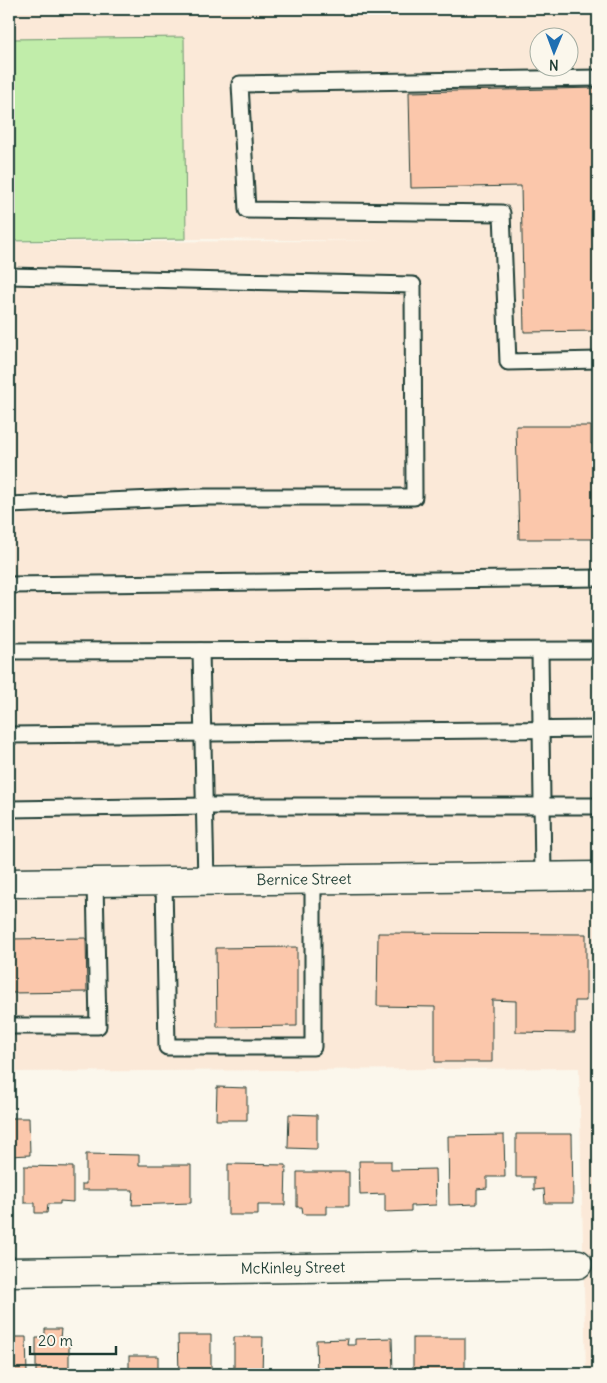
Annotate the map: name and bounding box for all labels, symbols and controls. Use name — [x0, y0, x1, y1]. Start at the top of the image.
north arrow — [530, 28, 580, 78]
text: N — [549, 56, 559, 74]
street label: Bernice Street — [256, 869, 352, 889]
street label: McKinley Street — [240, 1257, 345, 1278]
scale bar — [30, 1323, 116, 1355]
text: 20 m — [38, 1331, 73, 1350]

